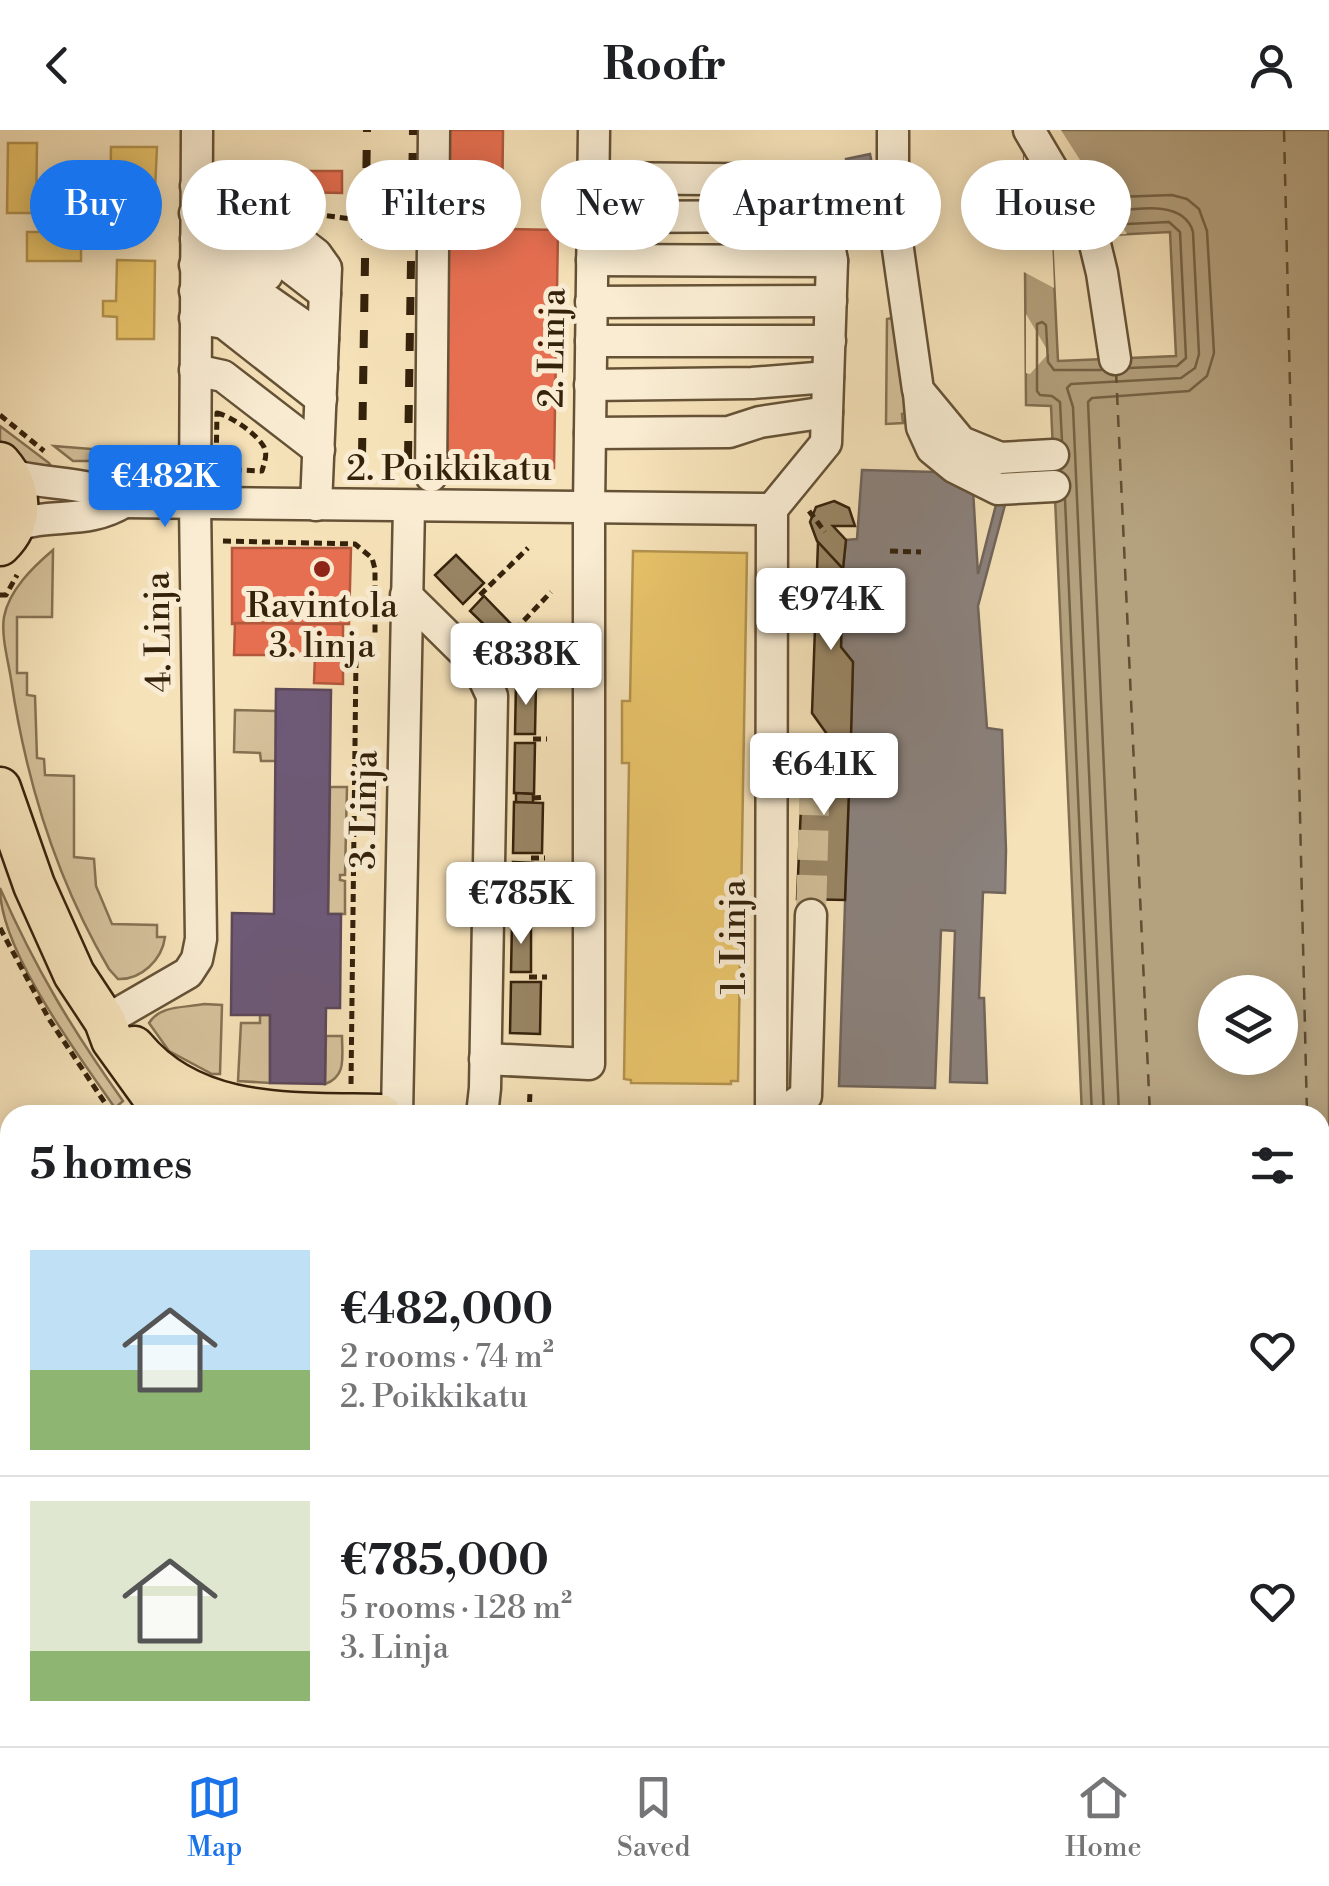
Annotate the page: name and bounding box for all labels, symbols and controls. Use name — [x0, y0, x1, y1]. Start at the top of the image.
text: Roofr — [603, 37, 726, 94]
icon: back — [30, 38, 85, 93]
icon: person — [1244, 38, 1299, 93]
chip: Buy — [30, 160, 162, 250]
chip: Rent — [182, 160, 326, 250]
chip: Filters — [346, 160, 521, 250]
chip: New — [541, 160, 679, 250]
chip: Apartment — [699, 160, 941, 250]
chip: House — [961, 160, 1131, 250]
street label: 2. Linja — [530, 287, 576, 408]
pin: €482K — [95, 445, 235, 530]
street label: 2. Poikkikatu — [346, 448, 552, 491]
text: €482K — [111, 457, 219, 497]
marker: Ravintola 3. linja — [311, 558, 333, 580]
pin: €974K — [761, 568, 901, 653]
street label: 4. Linja — [136, 571, 182, 693]
text: €974K — [778, 580, 884, 620]
place label: Ravintola 3. linja — [246, 585, 398, 668]
pin: €838K — [456, 623, 596, 708]
text: €838K — [473, 635, 579, 675]
pin: €641K — [754, 733, 894, 818]
text: €641K — [772, 745, 876, 785]
street label: 3. Linja — [342, 750, 388, 870]
pin: €785K — [451, 862, 591, 947]
text: €785K — [468, 874, 574, 914]
street label: 1. Linja — [713, 879, 756, 995]
map controls — [1198, 975, 1298, 1075]
button: layers — [1198, 975, 1298, 1075]
icon: filters — [1245, 1138, 1300, 1193]
text: 5 homes — [30, 1139, 192, 1192]
text: €482,000 — [340, 1284, 553, 1337]
icon: home — [110, 1290, 230, 1410]
icon: heart — [1245, 1323, 1300, 1378]
text: 2 rooms · 74 m² — [340, 1337, 554, 1377]
text: 2. Poikkikatu — [340, 1377, 528, 1417]
text: €785,000 — [340, 1535, 549, 1588]
icon: home — [110, 1541, 230, 1661]
icon: heart — [1245, 1574, 1300, 1629]
text: 5 rooms · 128 m² — [340, 1588, 572, 1628]
text: 3. Linja — [340, 1628, 449, 1668]
tab: Map — [187, 1770, 242, 1865]
tab: Saved — [617, 1770, 690, 1865]
tab: Home — [1065, 1770, 1142, 1865]

